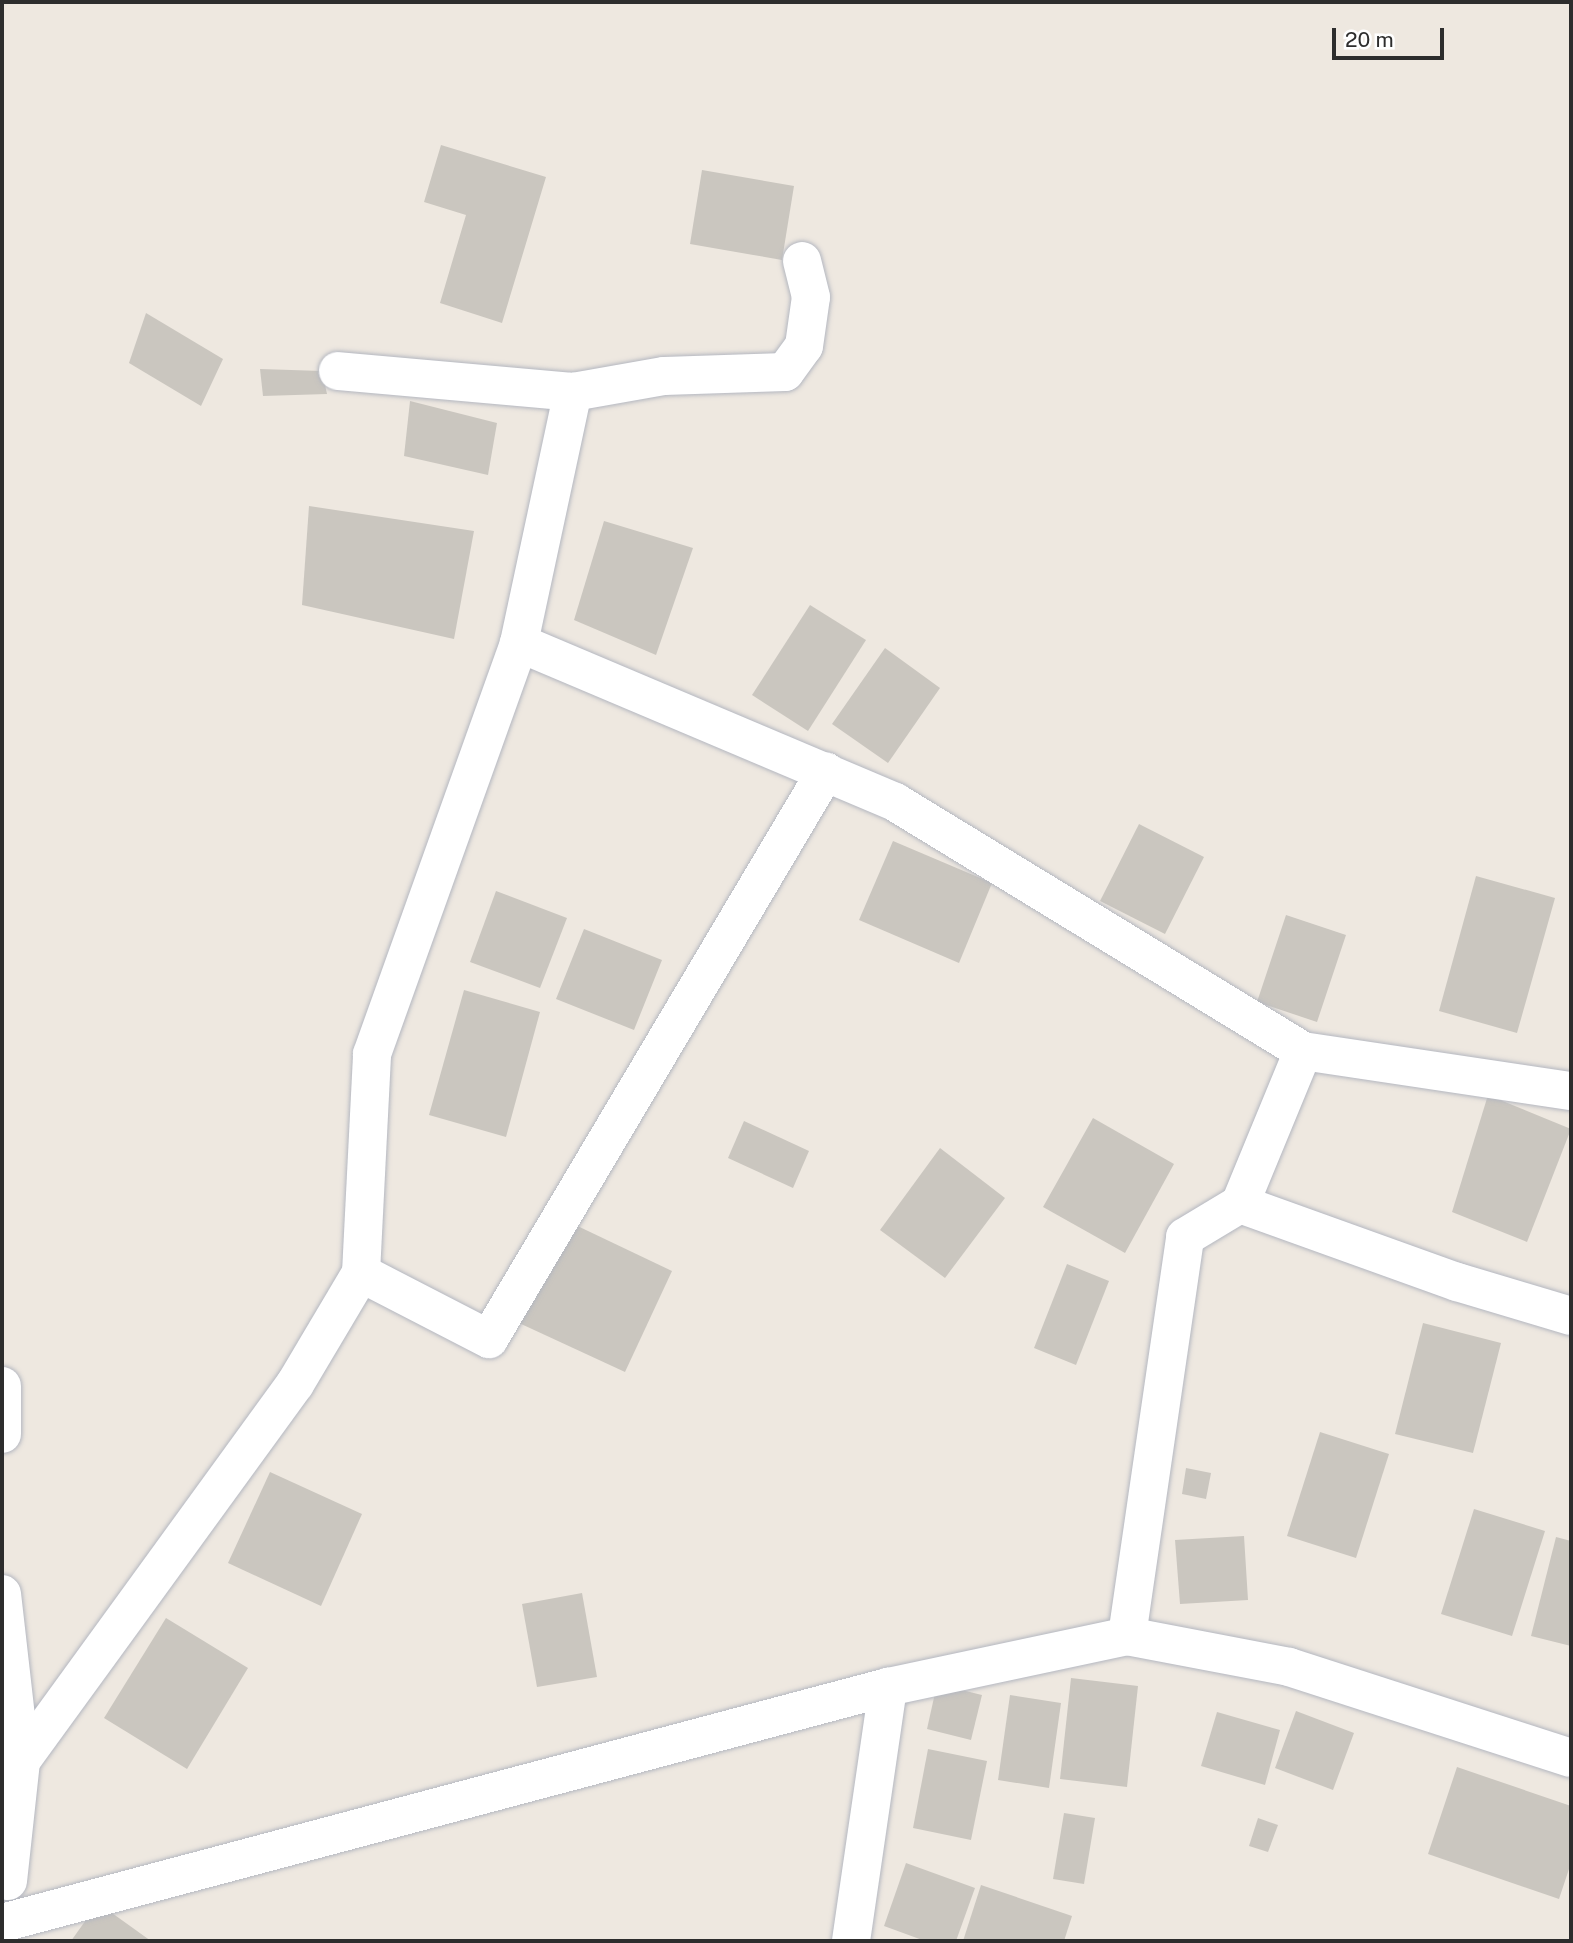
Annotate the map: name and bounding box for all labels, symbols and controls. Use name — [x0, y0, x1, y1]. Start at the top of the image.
scale bar — [1335, 14, 1447, 58]
text: 20 m — [1345, 27, 1394, 52]

